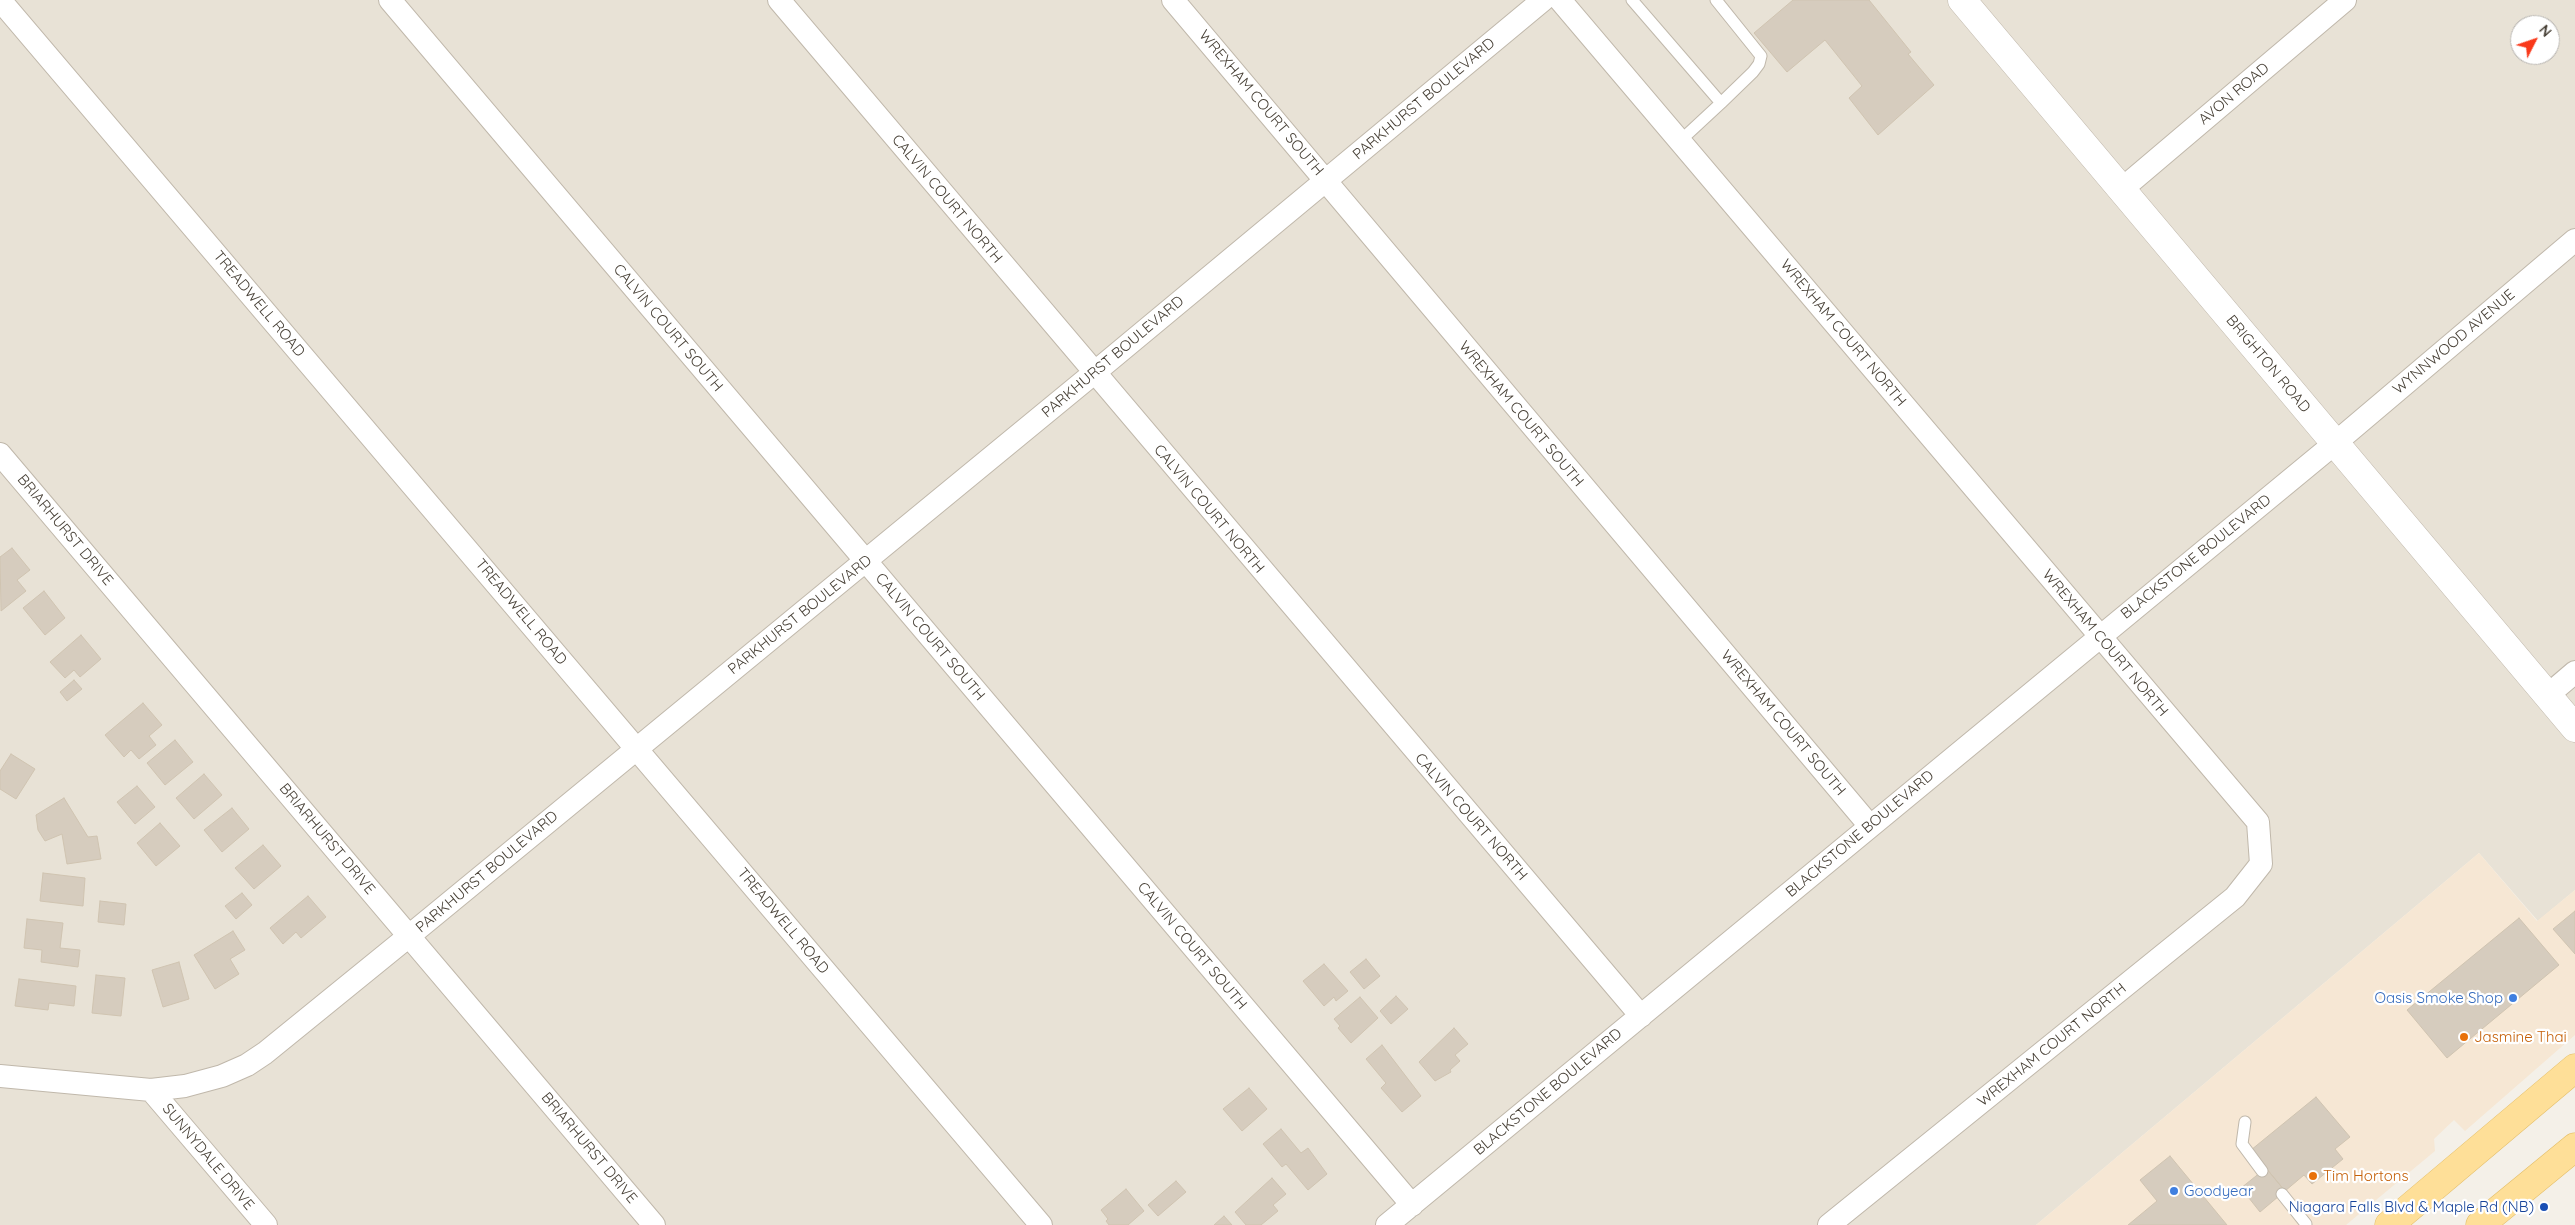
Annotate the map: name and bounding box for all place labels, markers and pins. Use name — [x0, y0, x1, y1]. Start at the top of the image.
place label: Oasis Smoke Shop — [2375, 989, 2503, 1007]
marker: Oasis Smoke Shop — [2507, 992, 2519, 1004]
place label: Jasmine Thai — [2474, 1028, 2567, 1046]
marker: Jasmine Thai — [2458, 1031, 2470, 1043]
place label: Tim Hortons — [2323, 1167, 2408, 1185]
marker: Tim Hortons — [2307, 1170, 2319, 1182]
place label: Goodyear — [2184, 1182, 2253, 1200]
marker: Goodyear — [2168, 1185, 2180, 1197]
place label: Niagara Falls Blvd & Maple Rd (NB) — [2289, 1198, 2534, 1216]
marker: Niagara Falls Blvd & Maple Rd (NB) — [2538, 1201, 2550, 1213]

